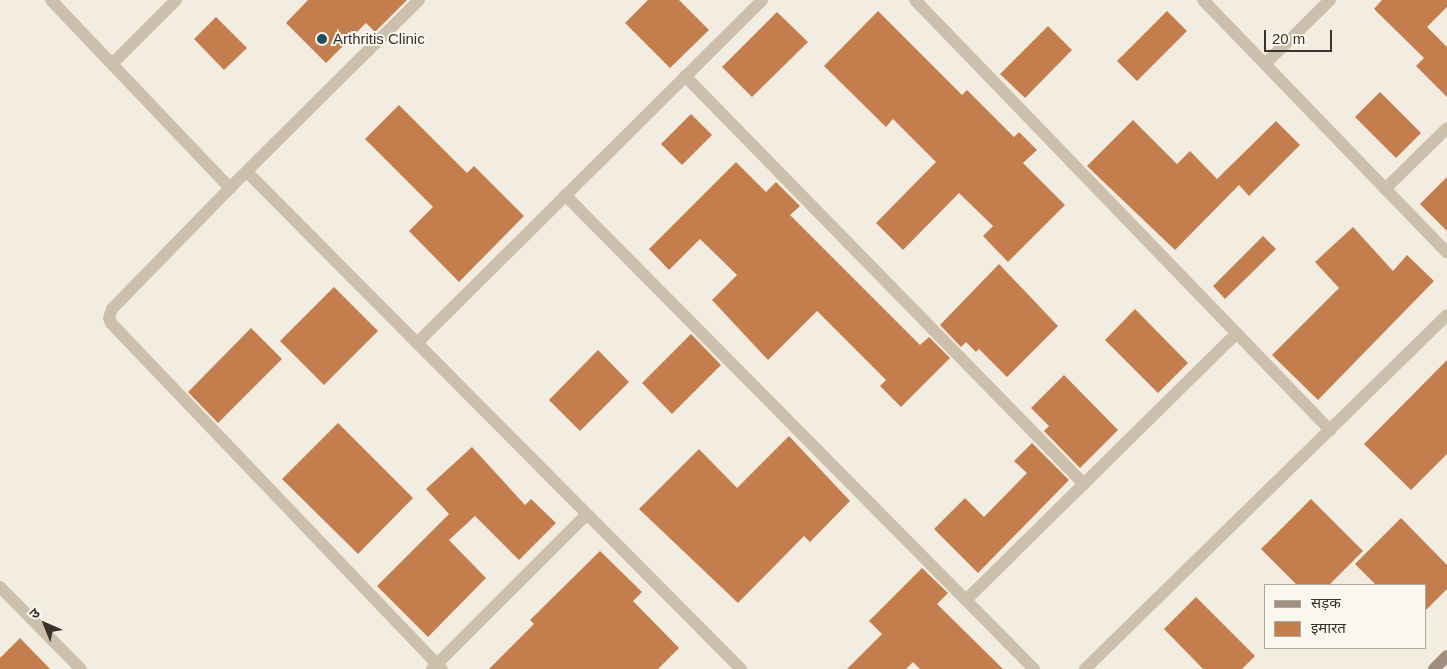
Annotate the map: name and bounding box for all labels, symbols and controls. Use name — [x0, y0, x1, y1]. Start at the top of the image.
scale bar — [1267, 20, 1334, 52]
place label: Arthritis Clinic — [333, 30, 425, 48]
text: 20 m — [1272, 30, 1305, 47]
marker: Arthritis Clinic — [315, 32, 329, 46]
legend — [1264, 584, 1427, 649]
text: सड़क — [1311, 594, 1341, 611]
north arrow — [20, 599, 70, 649]
text: उ — [26, 605, 43, 622]
text: इमारत — [1311, 619, 1346, 636]

